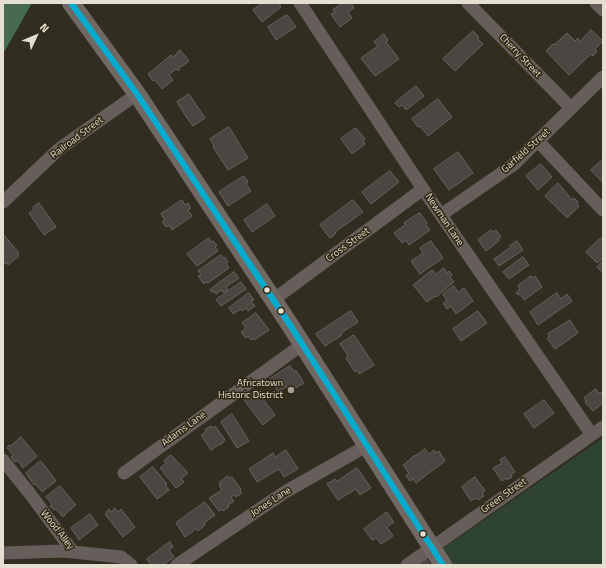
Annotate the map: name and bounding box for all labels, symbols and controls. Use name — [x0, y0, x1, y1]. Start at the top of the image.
north arrow — [16, 16, 56, 56]
text: N — [36, 19, 53, 36]
street label: Cherry Street — [496, 32, 544, 80]
street label: Railroad Street — [48, 114, 106, 162]
street label: Garfield Street — [499, 126, 553, 176]
street label: Newman Lane — [422, 192, 466, 248]
street label: Cross Street — [324, 225, 372, 265]
unlabelled marker — [262, 285, 272, 295]
unlabelled marker — [276, 306, 286, 316]
place label: Africatown Historic District — [218, 378, 283, 402]
marker: Africatown Historic District — [286, 385, 296, 395]
street label: Adams Lane — [160, 409, 208, 449]
street label: Green Street — [479, 476, 529, 516]
street label: Jones Lane — [249, 485, 293, 519]
street label: Wood Alley — [38, 508, 76, 552]
unlabelled marker — [418, 529, 428, 539]

